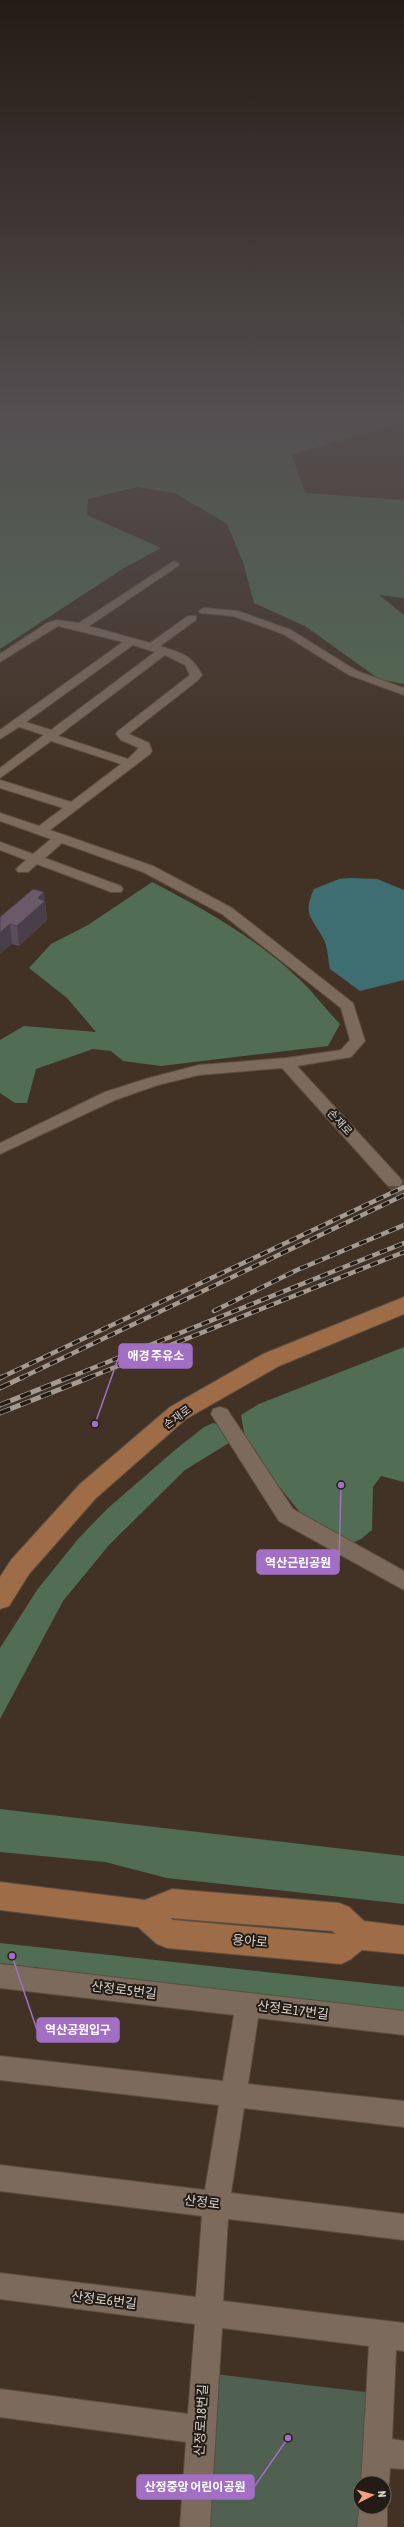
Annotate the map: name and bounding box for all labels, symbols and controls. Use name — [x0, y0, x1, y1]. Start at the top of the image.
street label: 손재로 — [325, 1107, 355, 1137]
callout: 애경 주유소 — [119, 1344, 192, 1368]
text: 애경 주유소 — [128, 1349, 184, 1363]
street label: 손재로 — [161, 1403, 193, 1431]
callout: 역산근린공원 — [257, 1550, 339, 1574]
text: 역산근린공원 — [265, 1556, 331, 1570]
street label: 용아로 — [231, 1932, 269, 1950]
street label: 산정로5번길 — [90, 1979, 158, 2001]
street label: 산정로17번길 — [256, 1998, 330, 2022]
callout: 역산공원입구 — [37, 2018, 119, 2042]
text: 역산공원입구 — [45, 2023, 111, 2037]
street label: 산정로 — [183, 2192, 221, 2212]
street label: 산정로6번길 — [70, 2289, 138, 2311]
street label: 산정로18번길 — [192, 2384, 210, 2456]
callout: 산정중앙 어린이공원 — [137, 2475, 254, 2499]
north arrow — [352, 2475, 392, 2515]
text: 산정중앙 어린이공원 — [144, 2480, 246, 2494]
text: N — [376, 2490, 388, 2498]

